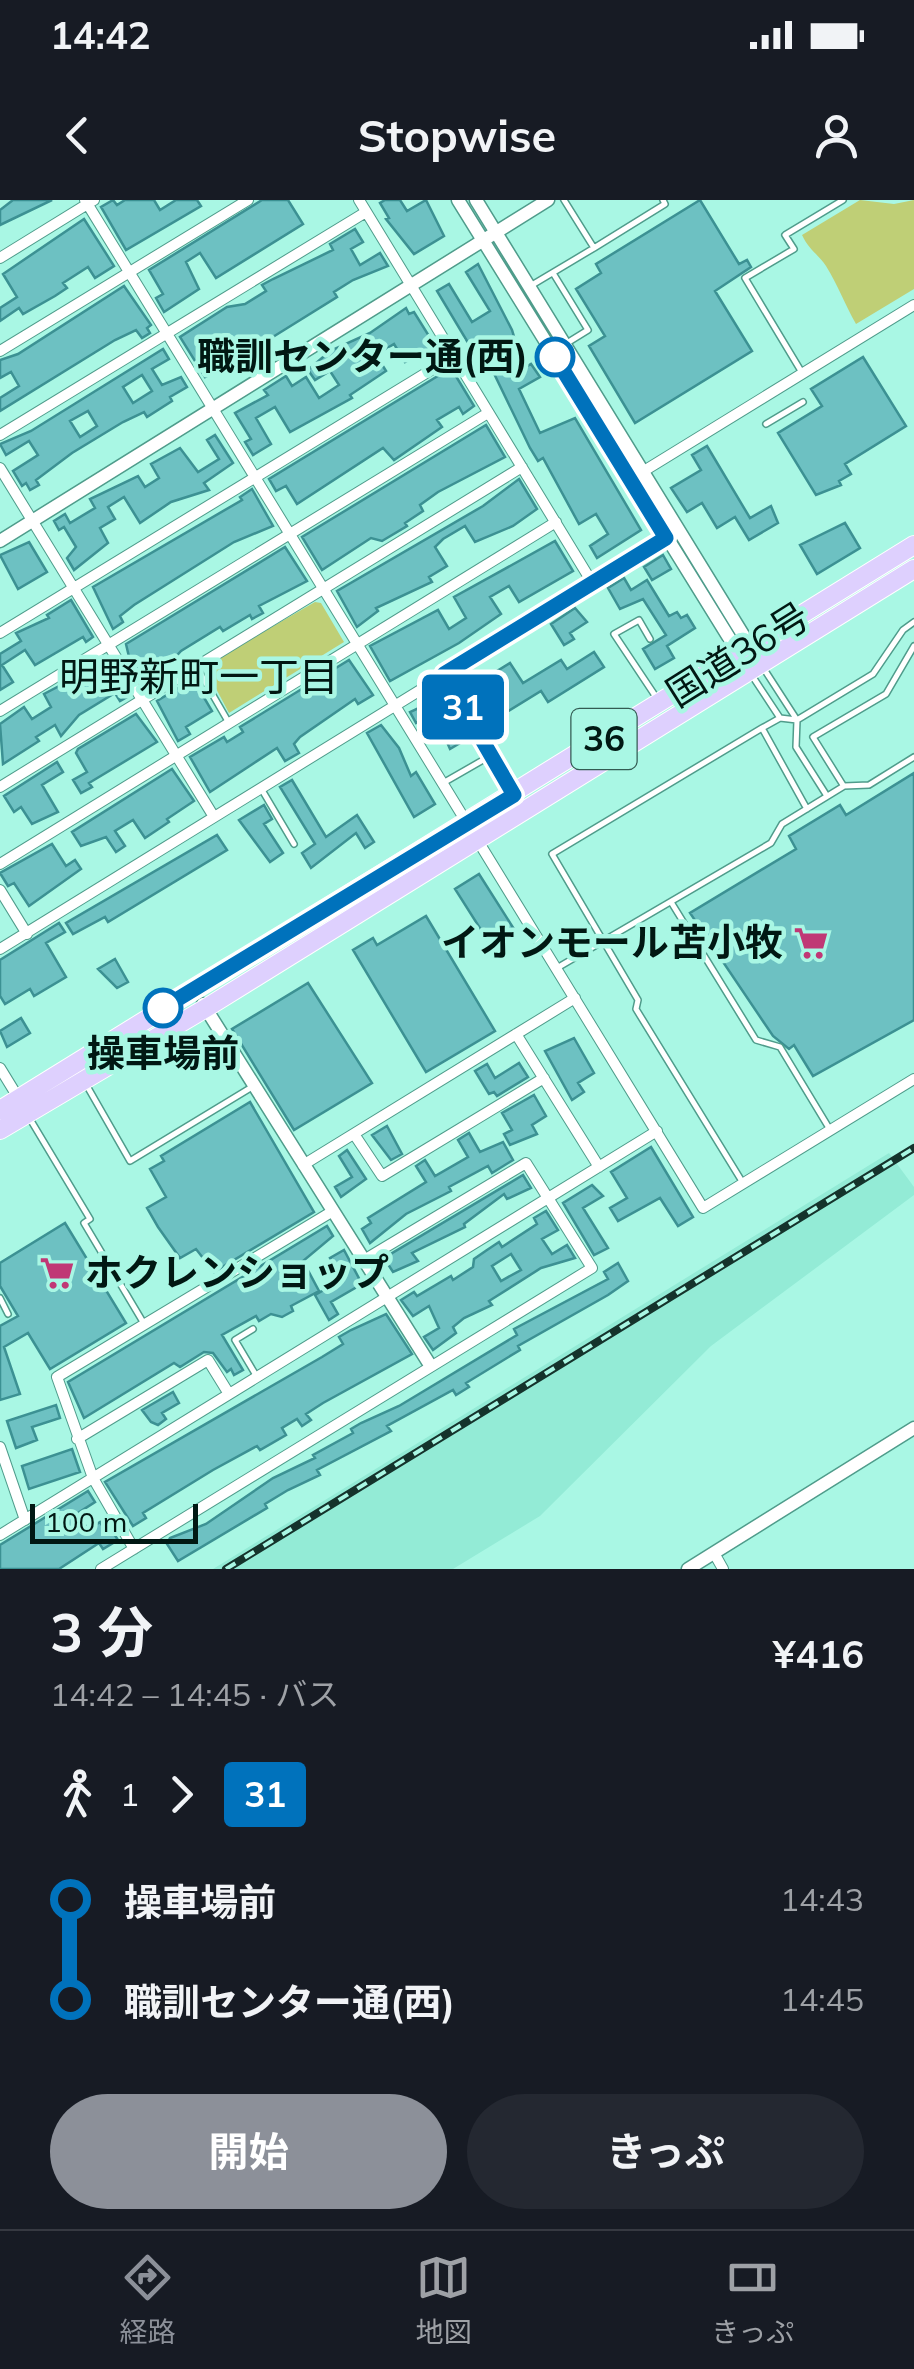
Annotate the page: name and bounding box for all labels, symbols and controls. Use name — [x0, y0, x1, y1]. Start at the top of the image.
text: 14:42 — [50, 11, 151, 59]
text: Stopwise — [358, 107, 556, 163]
icon: back — [50, 108, 105, 163]
icon: person — [809, 108, 864, 163]
place label: 職訓センター通(西) — [197, 332, 528, 380]
marker: 職訓センター通(西) — [536, 338, 574, 376]
street label: 国道36号 — [657, 592, 818, 717]
district label: 明野新町一丁目 — [59, 651, 339, 701]
line badge: 31 — [418, 674, 508, 740]
text: 31 — [442, 685, 484, 729]
road number: 36 — [572, 709, 636, 769]
place label: イオンモール苫小牧 — [441, 918, 783, 966]
supermarket icon: イオンモール苫小牧 — [792, 924, 830, 962]
marker: 操車場前 — [144, 989, 182, 1027]
place label: 操車場前 — [87, 1029, 239, 1077]
place label: ホクレンショップ — [85, 1248, 389, 1296]
supermarket icon: ホクレンショップ — [38, 1254, 76, 1292]
scale bar — [30, 1499, 198, 1544]
text: 100 m — [45, 1504, 127, 1539]
text: 3 分 — [50, 1597, 153, 1666]
text: ¥416 — [773, 1630, 864, 1678]
text: 14:42 – 14:45 · バス — [50, 1674, 339, 1714]
icon: walk — [50, 1767, 105, 1822]
icon: forward — [154, 1767, 209, 1822]
text: 31 — [244, 1772, 286, 1816]
text: 1 — [120, 1774, 139, 1814]
text: 操車場前 — [124, 1878, 276, 1926]
text: 14:43 — [780, 1879, 864, 1919]
text: 職訓センター通(西) — [124, 1978, 455, 2026]
text: 14:45 — [780, 1979, 864, 2019]
button: 開始 — [50, 2094, 447, 2209]
button: きっぷ — [467, 2094, 864, 2209]
tab: 経路 — [120, 2250, 176, 2350]
tab: 地図 — [416, 2250, 472, 2350]
tab: きっぷ — [711, 2250, 794, 2350]

